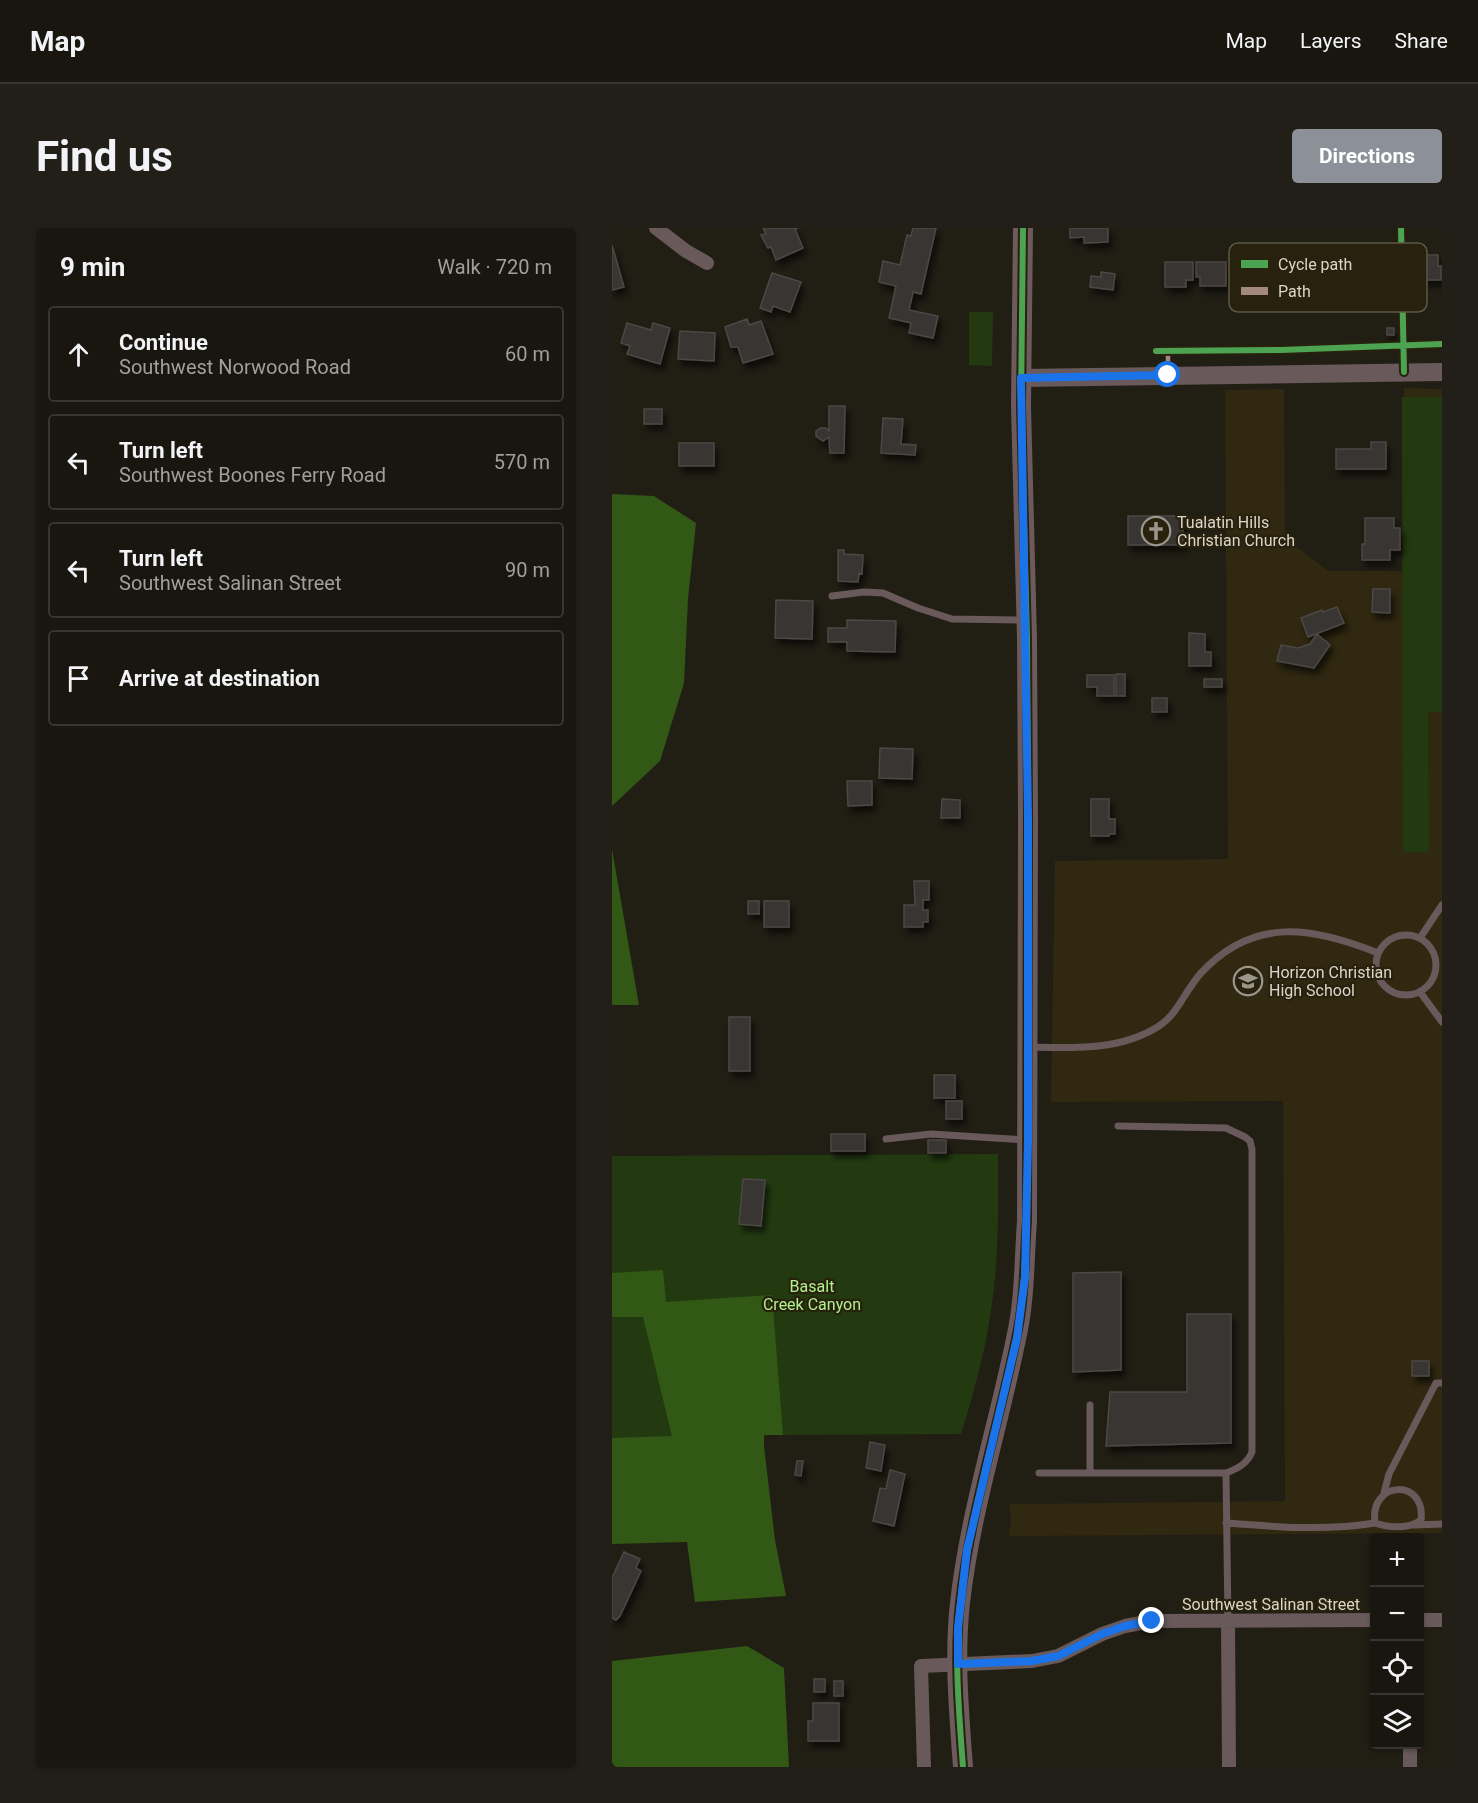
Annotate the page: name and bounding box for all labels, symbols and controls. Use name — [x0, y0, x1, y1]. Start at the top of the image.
text: Map — [30, 25, 85, 58]
text: Map — [1225, 29, 1267, 53]
text: Layers — [1300, 29, 1361, 53]
text: Share — [1394, 29, 1448, 53]
button: Directions — [1292, 129, 1442, 183]
text: Find us — [36, 132, 173, 181]
legend — [1229, 243, 1427, 312]
text: 9 min — [60, 252, 125, 282]
text: Walk · 720 m — [437, 255, 552, 279]
text: Cycle path — [1278, 255, 1352, 274]
text: Path — [1278, 282, 1311, 301]
text: Continue — [119, 330, 208, 355]
icon: ahead — [62, 338, 95, 371]
text: 60 m — [505, 342, 550, 366]
text: Southwest Norwood Road — [119, 355, 351, 379]
route start — [1154, 361, 1180, 387]
text: Turn left — [119, 438, 203, 463]
icon: left — [62, 446, 95, 479]
text: 570 m — [494, 450, 550, 474]
text: Southwest Boones Ferry Road — [119, 463, 386, 487]
place label: Tualatin Hills Christian Church — [1177, 513, 1295, 550]
church icon: Tualatin Hills Christian Church — [1140, 515, 1172, 547]
text: Turn left — [119, 546, 203, 571]
icon: left — [62, 554, 95, 587]
text: 90 m — [505, 558, 550, 582]
text: Southwest Salinan Street — [119, 571, 342, 595]
icon: arrive — [62, 662, 95, 695]
text: Arrive at destination — [119, 666, 320, 691]
place label: Horizon Christian High School — [1269, 963, 1392, 1000]
school or university icon: Horizon Christian High School — [1232, 965, 1264, 997]
park label: Basalt Creek Canyon — [763, 1277, 861, 1314]
map controls — [1370, 1533, 1424, 1749]
button: + — [1370, 1533, 1424, 1587]
button: − — [1370, 1587, 1424, 1641]
street label: Southwest Salinan Street — [1182, 1595, 1360, 1614]
route end — [1138, 1607, 1164, 1633]
button: locate — [1370, 1641, 1424, 1695]
button: layers — [1370, 1695, 1424, 1749]

